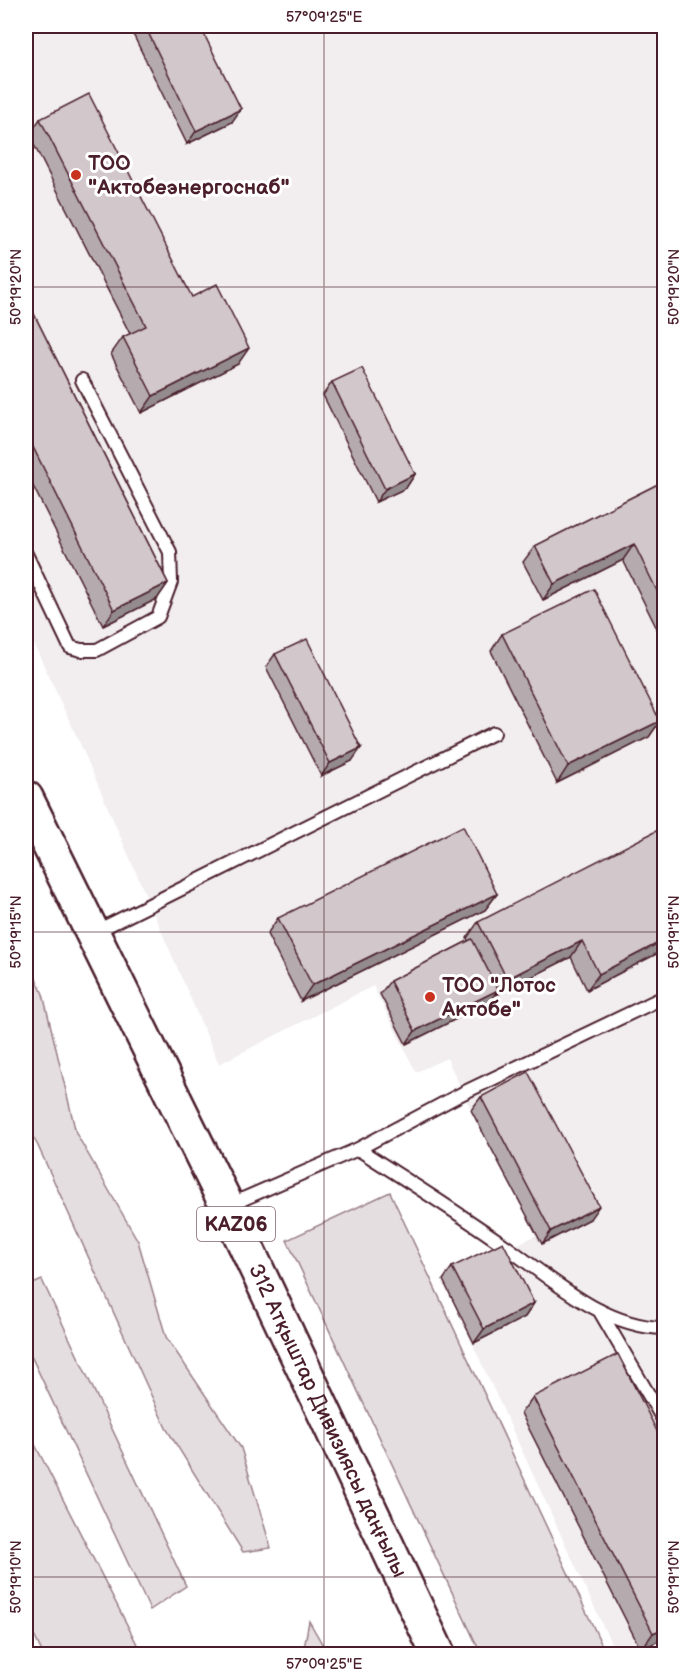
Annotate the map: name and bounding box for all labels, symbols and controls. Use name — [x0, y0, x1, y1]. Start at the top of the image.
text: 57°09'25"E — [286, 8, 362, 27]
place label: ТОО "Актобеэнергоснаб" — [88, 151, 290, 200]
marker: ТОО "Актобеэнергоснаб" — [69, 168, 83, 182]
text: 50°19'20"N — [7, 249, 26, 325]
text: 50°19'20"N — [665, 249, 684, 325]
text: 50°19'15"N — [7, 895, 26, 969]
text: 50°19'15"N — [665, 895, 684, 969]
place label: ТОО "Лотос Актобе" — [441, 973, 556, 1022]
marker: ТОО "Лотос Актобе" — [423, 990, 437, 1004]
road number: KАZ06 — [197, 1207, 275, 1241]
street label: 312 Атқыштар Дивизиясы даңғылы — [243, 1260, 412, 1582]
text: 50°19'10"N — [7, 1540, 26, 1614]
text: 50°19'10"N — [665, 1540, 684, 1614]
text: 57°09'25"E — [286, 1655, 362, 1674]

